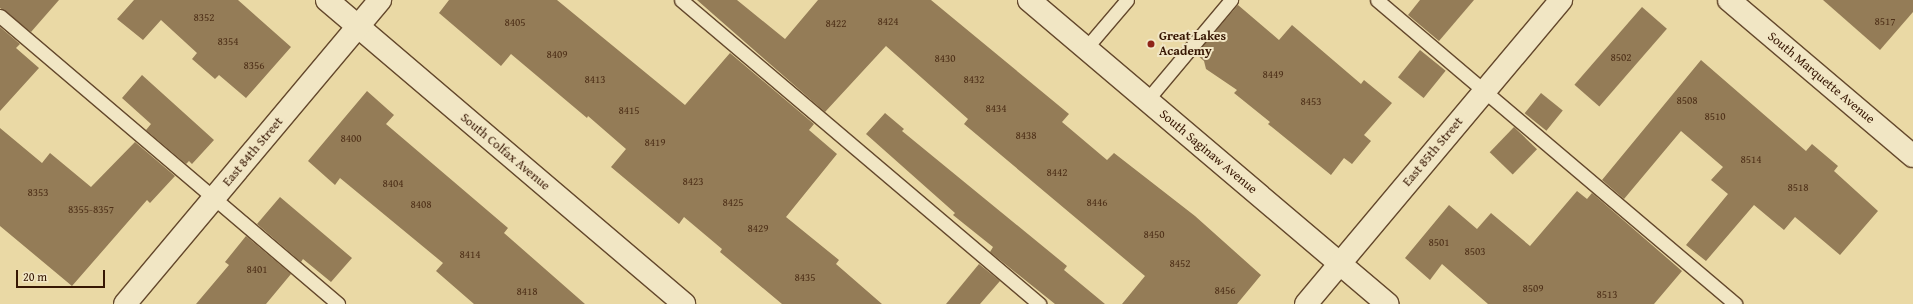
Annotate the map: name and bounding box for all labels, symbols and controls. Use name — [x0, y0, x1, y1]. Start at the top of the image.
house number: 8352 — [193, 10, 215, 24]
house number: 8424 — [877, 14, 899, 28]
house number: 8517 — [1874, 14, 1896, 28]
house number: 8405 — [504, 15, 526, 29]
house number: 8422 — [825, 16, 847, 30]
place label: Great Lakes Academy — [1159, 29, 1226, 60]
street label: South Marquette Avenue — [1764, 29, 1878, 127]
house number: 8354 — [217, 34, 239, 48]
marker: Great Lakes Academy — [1146, 39, 1156, 49]
house number: 8409 — [546, 47, 568, 61]
house number: 8502 — [1610, 50, 1632, 64]
house number: 8430 — [934, 51, 956, 65]
house number: 8356 — [243, 58, 265, 72]
house number: 8449 — [1262, 67, 1284, 81]
house number: 8413 — [584, 72, 606, 86]
house number: 8432 — [963, 72, 985, 86]
house number: 8508 — [1676, 93, 1698, 107]
house number: 8453 — [1300, 94, 1322, 108]
house number: 8434 — [985, 101, 1007, 115]
house number: 8415 — [618, 103, 640, 117]
street label: South Saginaw Avenue — [1156, 107, 1260, 197]
house number: 8510 — [1704, 109, 1726, 123]
street label: South Colfax Avenue — [457, 110, 553, 194]
street label: East 84th Street — [220, 114, 286, 190]
street label: East 85th Street — [1400, 114, 1466, 190]
house number: 8438 — [1015, 128, 1037, 142]
house number: 8400 — [340, 131, 362, 145]
house number: 8419 — [644, 135, 666, 149]
house number: 8514 — [1740, 152, 1762, 166]
house number: 8442 — [1046, 165, 1068, 179]
house number: 8423 — [682, 174, 704, 188]
house number: 8404 — [382, 176, 404, 190]
house number: 8518 — [1787, 180, 1809, 194]
house number: 8353 — [27, 185, 49, 199]
house number: 8425 — [722, 195, 744, 209]
house number: 8446 — [1086, 195, 1108, 209]
house number: 8408 — [410, 197, 432, 211]
house number: 8355-8357 — [68, 202, 114, 216]
house number: 8429 — [747, 221, 769, 235]
house number: 8450 — [1143, 227, 1165, 241]
house number: 8501 — [1428, 235, 1450, 249]
house number: 8503 — [1464, 244, 1486, 258]
house number: 8414 — [459, 247, 481, 261]
house number: 8452 — [1169, 256, 1191, 270]
scale bar — [18, 262, 107, 288]
house number: 8401 — [246, 262, 268, 276]
text: 20 m — [23, 268, 47, 285]
house number: 8435 — [794, 270, 816, 284]
house number: 8509 — [1522, 281, 1544, 295]
house number: 8456 — [1214, 283, 1236, 297]
house number: 8418 — [516, 284, 538, 298]
house number: 8513 — [1596, 287, 1618, 301]

